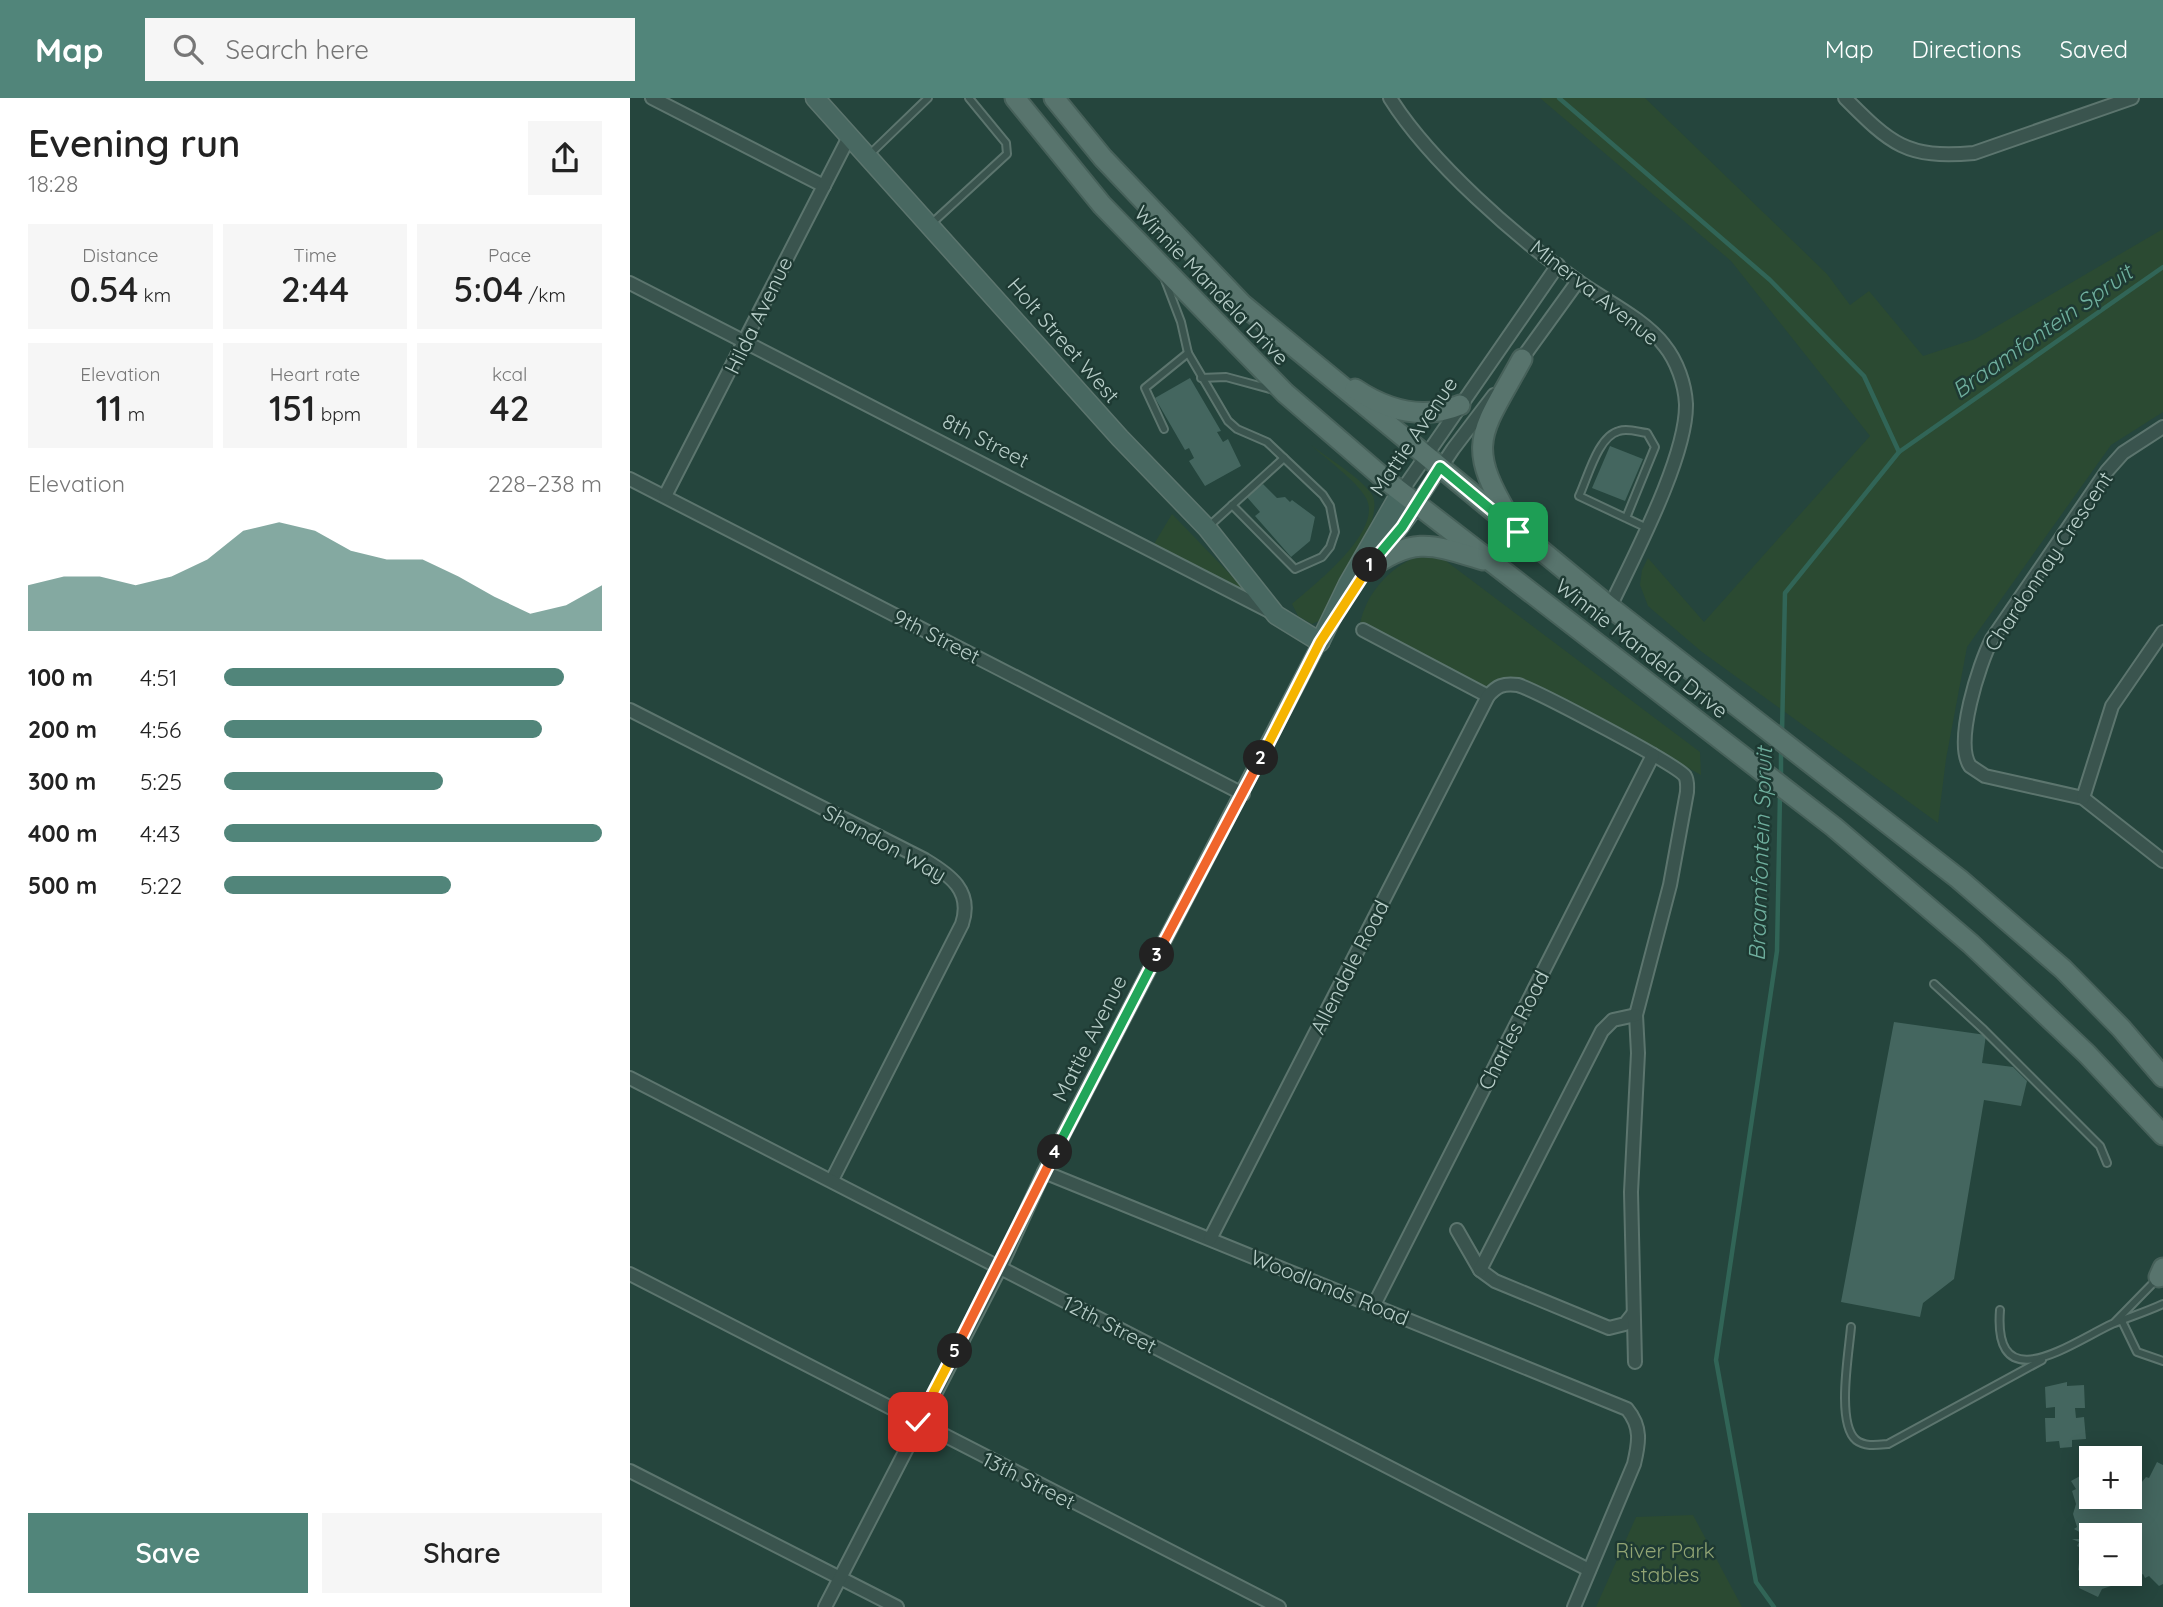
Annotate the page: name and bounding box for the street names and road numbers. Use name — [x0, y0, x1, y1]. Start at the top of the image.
street label: Winnie Mandela Drive — [1129, 200, 1295, 370]
street label: Minerva Avenue — [1525, 234, 1665, 350]
street label: Hilda Avenue — [718, 252, 798, 378]
street label: Holt Street West — [1003, 272, 1125, 408]
street label: Mattie Avenue — [1364, 371, 1462, 501]
street label: 8th Street — [938, 407, 1034, 473]
street label: Chardonnay Crescent — [1978, 466, 2118, 656]
street label: Winnie Mandela Drive — [1551, 573, 1733, 723]
street label: 9th Street — [889, 603, 985, 669]
street label: Shandon Way — [819, 799, 951, 887]
street label: Allendale Road — [1304, 896, 1394, 1038]
street label: Charles Road — [1472, 966, 1554, 1094]
street label: Mattie Avenue — [1046, 971, 1132, 1105]
street label: Woodlands Road — [1247, 1243, 1413, 1331]
street label: 12th Street — [1059, 1289, 1161, 1359]
street label: 13th Street — [978, 1446, 1080, 1514]

